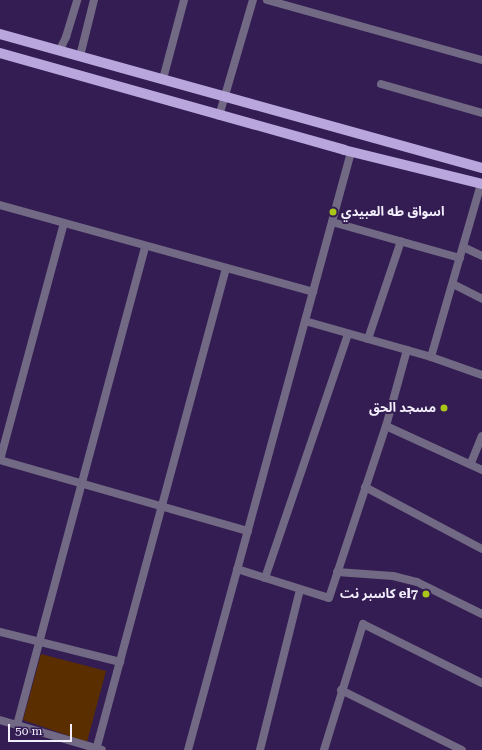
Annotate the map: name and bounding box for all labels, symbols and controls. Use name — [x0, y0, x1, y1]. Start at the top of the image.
place label: اسواق طه العبيدي — [341, 204, 444, 220]
marker: اسواق طه العبيدي — [328, 207, 338, 217]
place label: مسجد الحق — [369, 400, 436, 416]
marker: مسجد الحق — [439, 403, 449, 413]
place label: كاسبر نت el7 — [340, 586, 418, 602]
marker: كاسبر نت el7 — [421, 589, 431, 599]
scale bar — [10, 716, 74, 742]
text: 50 m — [15, 724, 42, 738]

